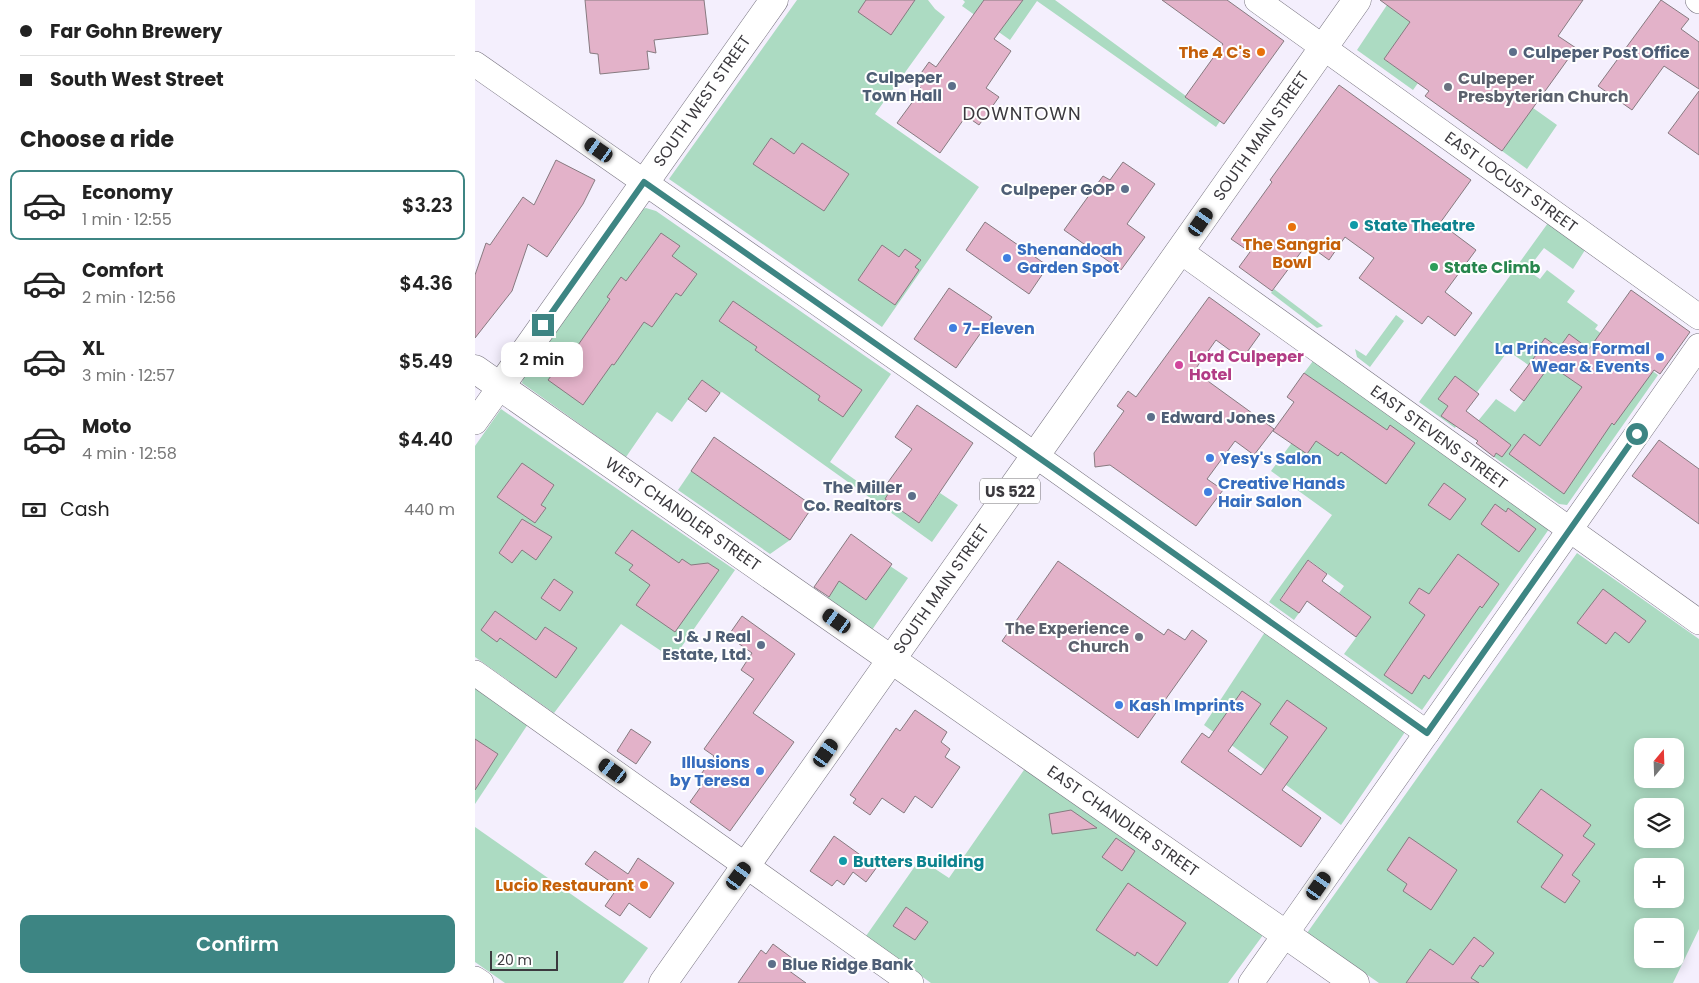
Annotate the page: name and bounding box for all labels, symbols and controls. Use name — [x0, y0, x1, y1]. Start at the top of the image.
text: Far Gohn Brewery — [50, 18, 222, 45]
street label: SOUTH WEST STREET — [648, 30, 756, 171]
place label: The 4 C's — [1179, 41, 1251, 64]
place label: Culpeper Post Office — [1523, 41, 1690, 64]
marker: The 4 C's — [1255, 46, 1267, 58]
marker: Culpeper Post Office — [1507, 46, 1519, 58]
text: South West Street — [50, 66, 224, 93]
place label: Culpeper Town Hall — [862, 66, 942, 107]
street label: SOUTH MAIN STREET — [1208, 66, 1315, 206]
place label: Culpeper Presbyterian Church — [1458, 67, 1629, 108]
marker: Culpeper Town Hall — [946, 80, 958, 92]
marker: Culpeper Presbyterian Church — [1442, 81, 1454, 93]
district label: DOWNTOWN — [962, 101, 1082, 126]
text: Choose a ride — [20, 124, 174, 155]
street label: EAST LOCUST STREET — [1440, 126, 1582, 238]
car — [582, 135, 615, 165]
place label: Culpeper GOP — [1001, 178, 1115, 201]
text: Economy — [82, 179, 173, 206]
icon: car — [22, 183, 67, 228]
marker: Culpeper GOP — [1119, 183, 1131, 195]
text: $3.23 — [402, 192, 453, 219]
car — [1186, 205, 1215, 239]
text: 1 min · 12:55 — [82, 208, 172, 231]
place label: State Theatre — [1364, 214, 1475, 237]
marker: State Theatre — [1348, 219, 1360, 231]
marker: The Sangria Bowl — [1286, 221, 1298, 233]
place label: The Sangria Bowl — [1243, 233, 1341, 274]
place label: Shenandoah Garden Spot — [1017, 238, 1123, 279]
marker: Shenandoah Garden Spot — [1001, 252, 1013, 264]
place label: State Climb — [1444, 256, 1541, 279]
text: Comfort — [82, 257, 164, 284]
icon: car — [22, 261, 67, 306]
marker: State Climb — [1428, 261, 1440, 273]
text: $4.36 — [400, 270, 453, 297]
text: 2 min · 12:56 — [82, 286, 176, 309]
route end — [532, 314, 554, 336]
place label: 7-Eleven — [963, 317, 1035, 340]
marker: 7-Eleven — [947, 322, 959, 334]
text: XL — [82, 335, 105, 362]
place label: La Princesa Formal Wear & Events — [1495, 337, 1650, 378]
icon: car — [22, 339, 67, 384]
callout: 2 min — [502, 342, 584, 378]
place label: Lord Culpeper Hotel — [1189, 345, 1304, 386]
text: $5.49 — [399, 348, 453, 375]
text: 2 min — [520, 348, 564, 371]
marker: La Princesa Formal Wear & Events — [1654, 351, 1666, 363]
marker: Lord Culpeper Hotel — [1173, 359, 1185, 371]
text: 3 min · 12:57 — [82, 364, 175, 387]
street label: EAST STEVENS STREET — [1366, 379, 1513, 495]
place label: Edward Jones — [1161, 406, 1275, 429]
marker: Edward Jones — [1145, 411, 1157, 423]
text: Moto — [82, 413, 131, 440]
icon: car — [22, 417, 67, 462]
route start — [1626, 423, 1648, 445]
text: $4.40 — [398, 426, 453, 453]
text: 4 min · 12:58 — [82, 442, 177, 465]
place label: Yesy's Salon — [1220, 447, 1322, 470]
street label: WEST CHANDLER STREET — [601, 452, 766, 577]
marker: Yesy's Salon — [1204, 452, 1216, 464]
place label: Creative Hands Hair Salon — [1218, 472, 1345, 513]
place label: The Miller Co. Realtors — [803, 476, 902, 517]
road number: US 522 — [980, 478, 1040, 504]
marker: Creative Hands Hair Salon — [1202, 486, 1214, 498]
marker: The Miller Co. Realtors — [906, 490, 918, 502]
icon: cash — [20, 496, 48, 524]
text: Cash — [60, 496, 110, 523]
text: 440 m — [404, 498, 455, 521]
street label: SOUTH MAIN STREET — [888, 519, 995, 659]
car — [820, 606, 853, 636]
place label: The Experience Church — [1005, 617, 1129, 658]
place label: J & J Real Estate, Ltd. — [662, 625, 751, 666]
marker: The Experience Church — [1133, 631, 1145, 643]
marker: J & J Real Estate, Ltd. — [755, 639, 767, 651]
place label: Kash Imprints — [1129, 694, 1244, 717]
marker: Kash Imprints — [1113, 699, 1125, 711]
car — [811, 736, 840, 770]
north arrow — [1634, 738, 1684, 788]
map controls — [1634, 738, 1684, 968]
place label: Illusions by Teresa — [670, 751, 750, 792]
car — [596, 756, 629, 786]
street label: EAST CHANDLER STREET — [1043, 760, 1204, 882]
marker: Illusions by Teresa — [754, 765, 766, 777]
button: layers — [1634, 798, 1684, 848]
place label: Butters Building — [853, 850, 984, 873]
marker: Butters Building — [837, 855, 849, 867]
button: + — [1634, 858, 1684, 908]
car — [724, 859, 753, 893]
car — [1304, 869, 1333, 903]
place label: Lucio Restaurant — [495, 874, 634, 897]
marker: Lucio Restaurant — [638, 879, 650, 891]
button: Confirm — [20, 915, 455, 973]
button: − — [1634, 918, 1684, 968]
scale bar — [490, 948, 557, 971]
text: 20 m — [497, 950, 532, 970]
place label: Blue Ridge Bank — [782, 953, 914, 976]
marker: Blue Ridge Bank — [766, 958, 778, 970]

